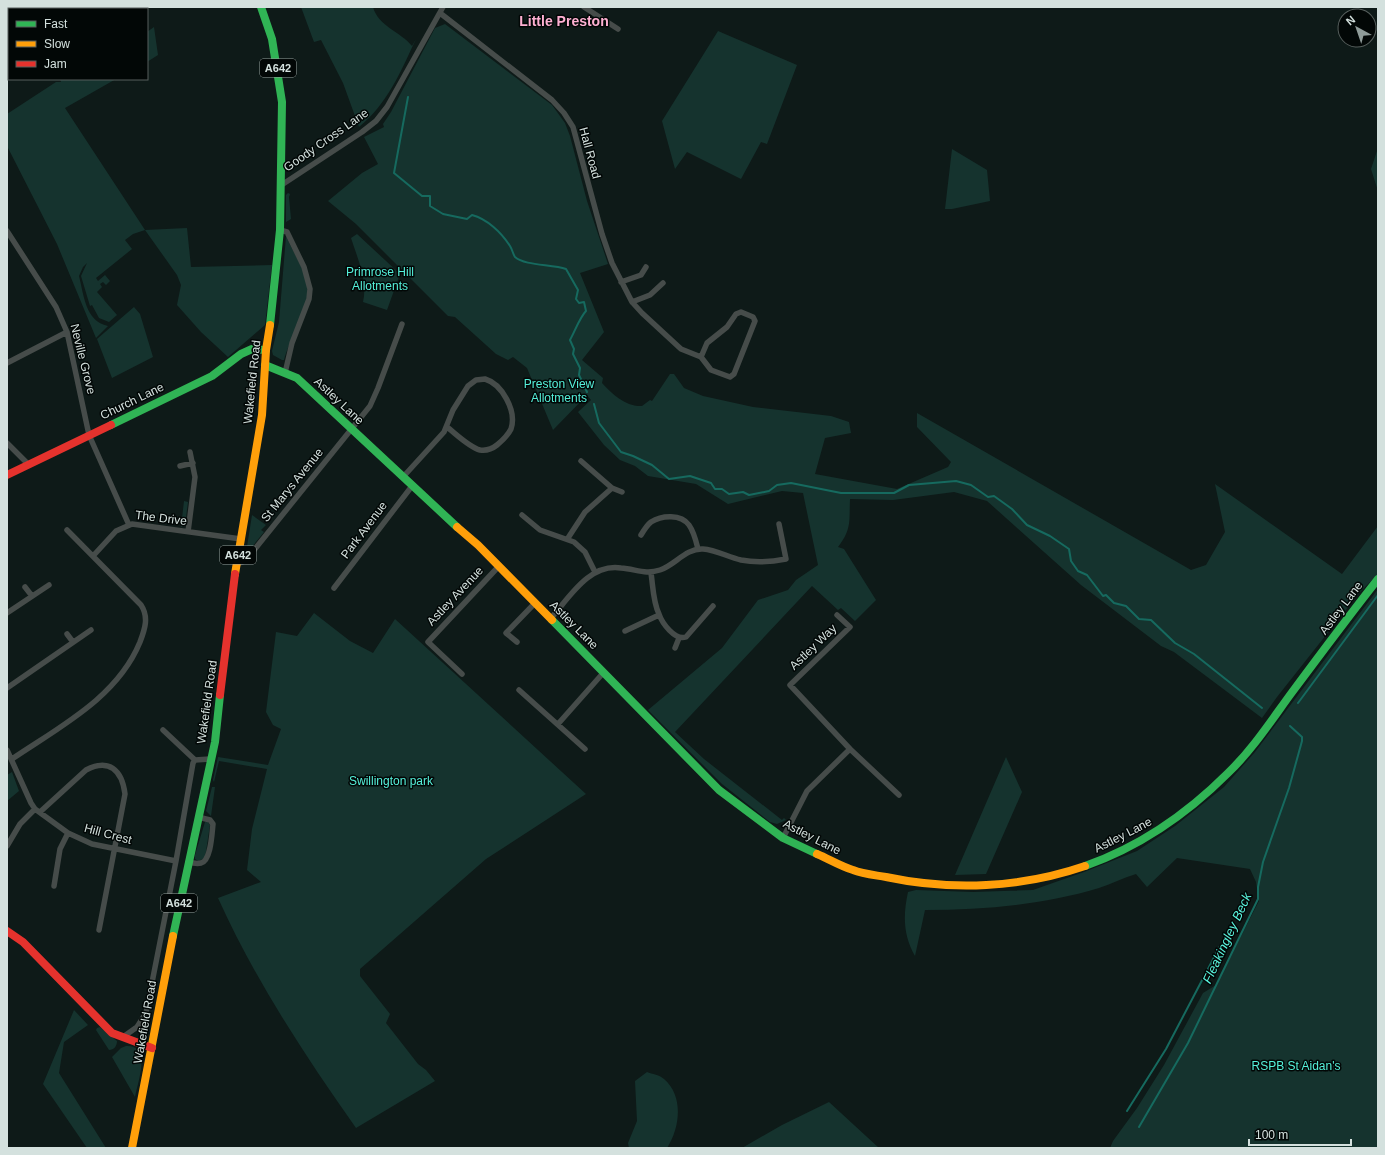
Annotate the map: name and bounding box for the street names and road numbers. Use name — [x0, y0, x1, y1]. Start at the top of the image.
road number: A642 — [260, 59, 296, 77]
street label: Goody Cross Lane — [281, 105, 371, 174]
street label: Hall Road — [576, 126, 604, 180]
street label: Neville Grove — [67, 322, 99, 396]
street label: Wakefield Road — [241, 339, 263, 425]
street label: Astley Lane — [311, 374, 367, 428]
street label: Church Lane — [98, 380, 166, 422]
street label: St Marys Avenue — [258, 445, 326, 525]
street label: Park Avenue — [338, 498, 390, 561]
street label: The Drive — [134, 508, 188, 528]
road number: A642 — [220, 546, 256, 564]
street label: Astley Avenue — [424, 563, 486, 629]
street label: Astley Lane — [1317, 578, 1366, 637]
street label: Astley Lane — [547, 598, 601, 652]
street label: Astley Way — [787, 621, 839, 673]
street label: Wakefield Road — [194, 659, 220, 745]
street label: Astley Lane — [1092, 814, 1154, 855]
street label: Astley Lane — [781, 817, 843, 858]
street label: Hill Crest — [83, 821, 134, 847]
road number: A642 — [161, 894, 197, 912]
street label: Wakefield Road — [131, 979, 159, 1065]

